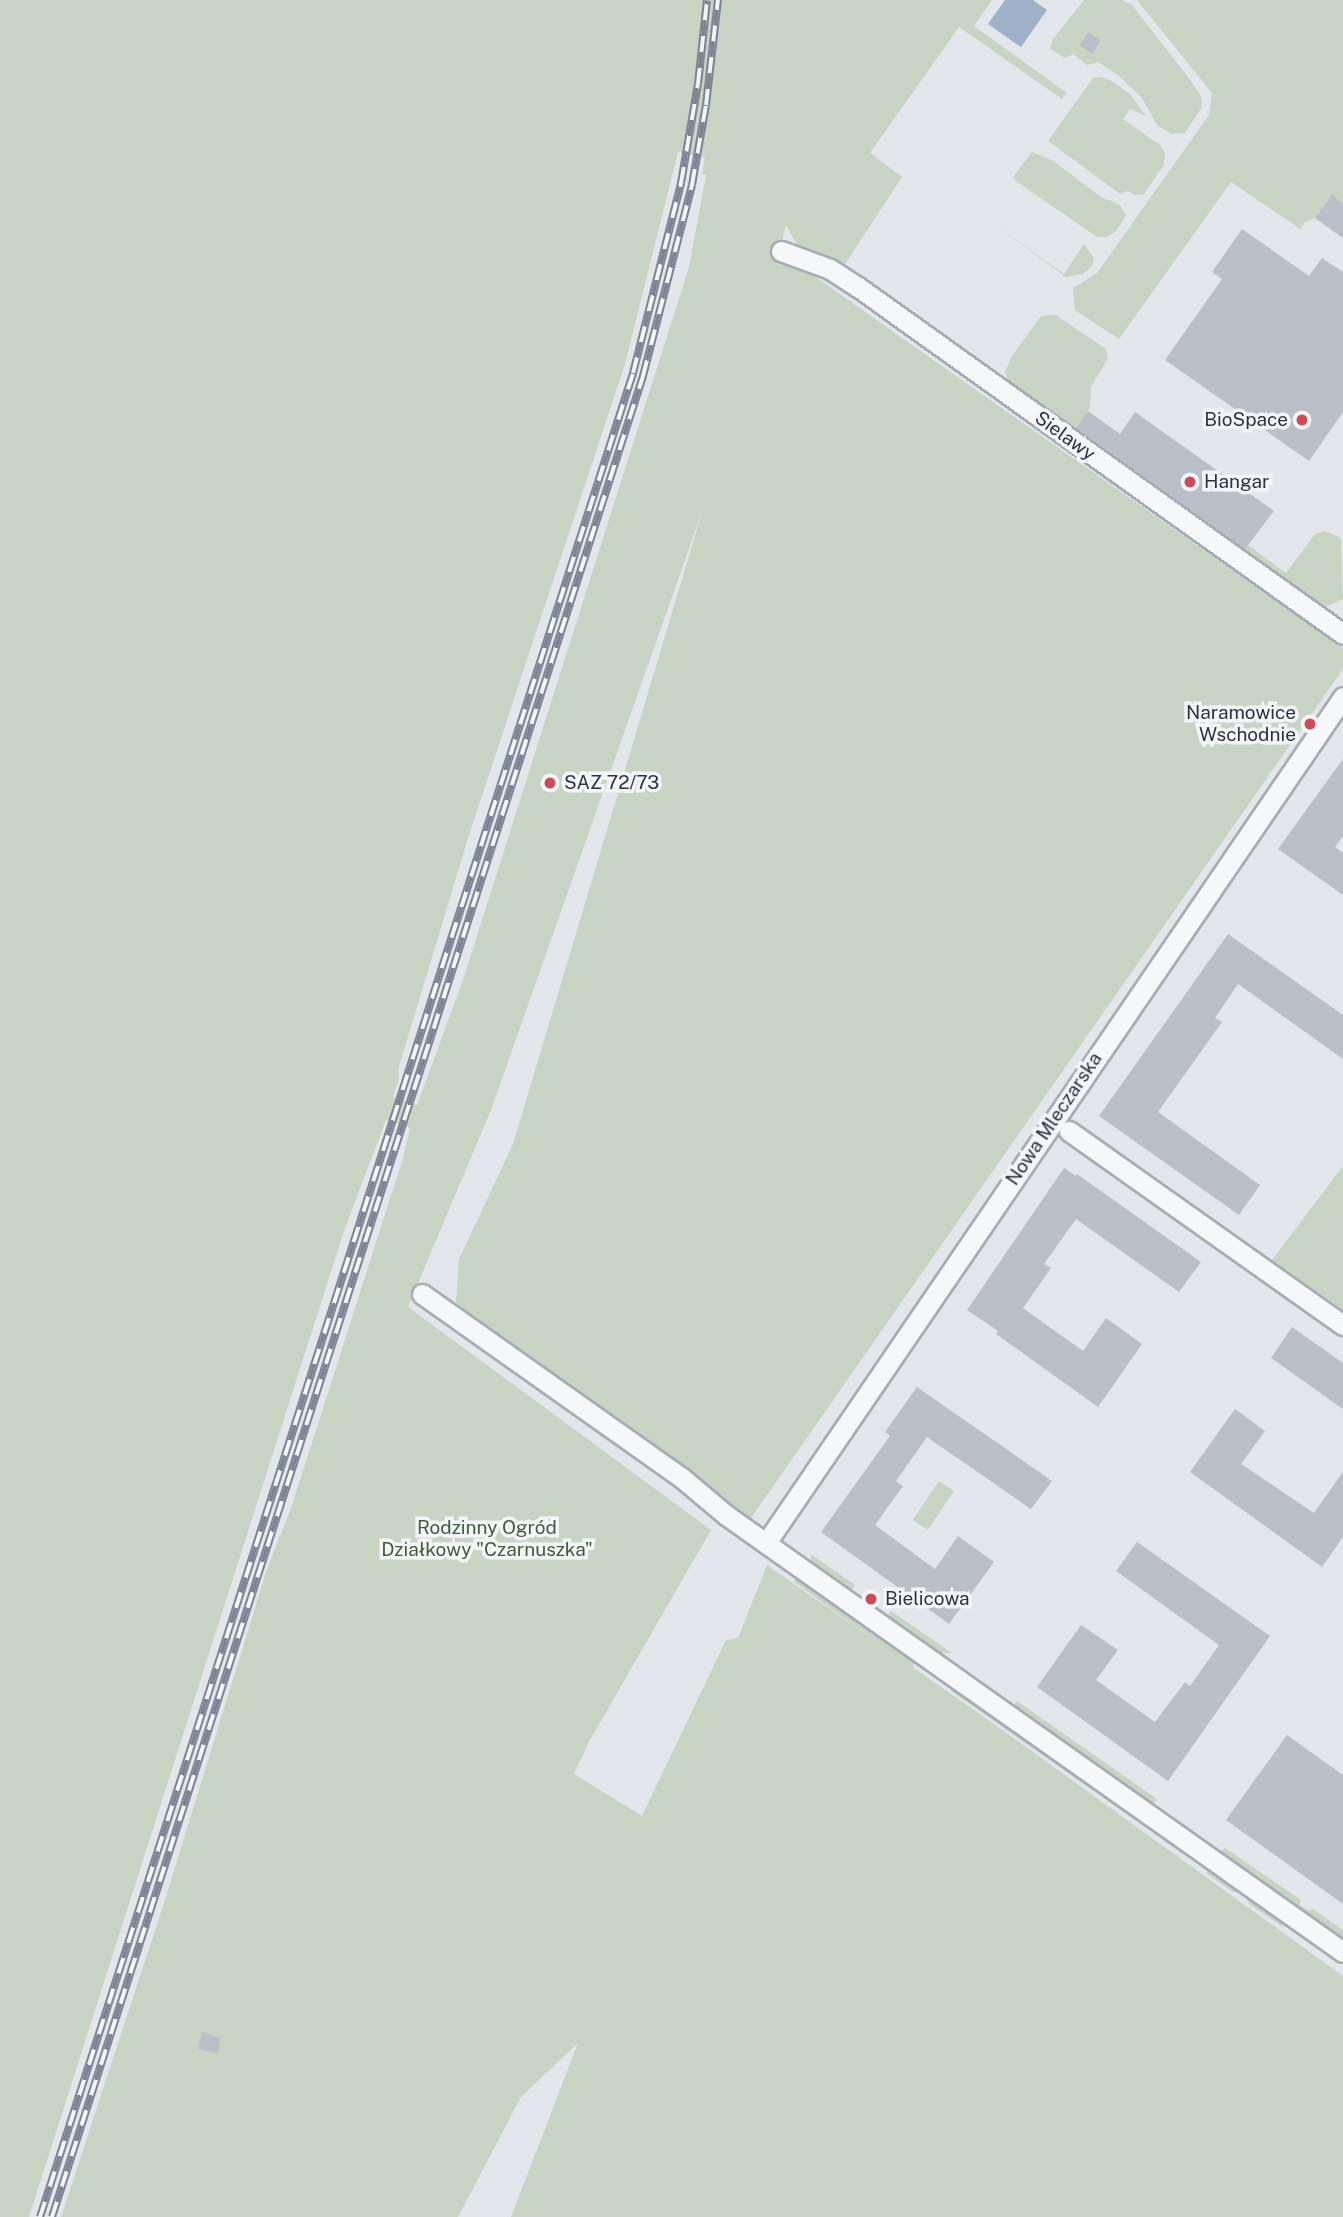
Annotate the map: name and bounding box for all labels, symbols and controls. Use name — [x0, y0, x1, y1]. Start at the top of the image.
street label: Sielawy — [1030, 406, 1100, 466]
place label: BioSpace — [1204, 409, 1288, 431]
marker: BioSpace — [1294, 412, 1310, 428]
place label: Hangar — [1204, 471, 1269, 493]
marker: Hangar — [1182, 474, 1198, 490]
place label: Naramowice Wschodnie — [1186, 702, 1296, 746]
marker: Naramowice Wschodnie — [1302, 716, 1318, 732]
place label: SAZ 72/73 — [564, 772, 659, 794]
marker: SAZ 72/73 — [542, 775, 558, 791]
street label: Nowa Mleczarska — [1001, 1048, 1107, 1190]
park label: Rodzinny Ogród Działkowy "Czarnuszka" — [381, 1517, 593, 1561]
place label: Bielicowa — [885, 1588, 970, 1610]
marker: Bielicowa — [863, 1591, 879, 1607]

